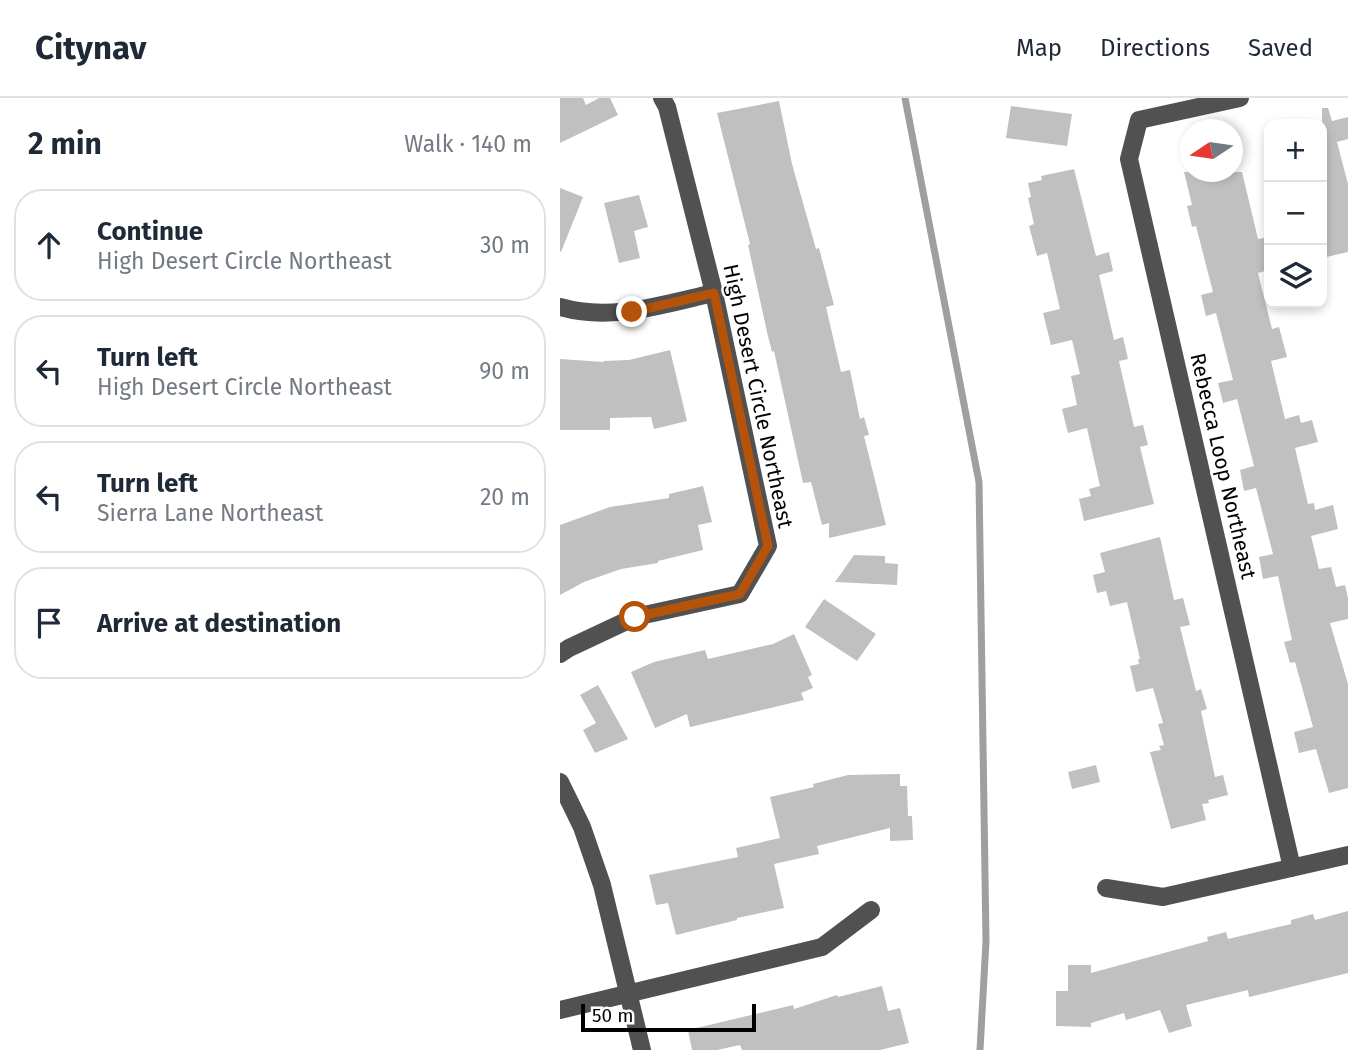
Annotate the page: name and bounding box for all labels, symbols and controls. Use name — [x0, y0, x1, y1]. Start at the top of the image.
text: Citynav — [35, 28, 147, 68]
text: Map — [1016, 34, 1062, 62]
text: Directions — [1100, 34, 1210, 62]
text: Saved — [1248, 34, 1313, 62]
north arrow — [1180, 119, 1243, 182]
map controls — [1264, 119, 1327, 308]
button: + — [1264, 119, 1327, 182]
text: 2 min — [28, 126, 102, 162]
text: Walk · 140 m — [404, 130, 532, 158]
button: − — [1264, 182, 1327, 245]
text: Continue — [97, 216, 203, 247]
icon: ahead — [30, 226, 68, 264]
text: 30 m — [480, 231, 530, 259]
button: layers — [1264, 245, 1327, 308]
text: High Desert Circle Northeast — [97, 247, 392, 275]
street label: High Desert Circle Northeast — [717, 262, 799, 531]
route end — [616, 296, 647, 327]
text: Turn left — [97, 342, 198, 373]
street label: Rebecca Loop Northeast — [1184, 350, 1262, 582]
icon: left — [30, 352, 68, 390]
text: 90 m — [479, 357, 530, 385]
text: High Desert Circle Northeast — [97, 373, 392, 401]
text: Turn left — [97, 468, 198, 499]
icon: left — [30, 478, 68, 516]
text: 20 m — [480, 483, 530, 511]
text: Sierra Lane Northeast — [97, 499, 323, 527]
route start — [619, 601, 650, 632]
icon: arrive — [30, 604, 68, 642]
text: Arrive at destination — [97, 608, 341, 639]
scale bar — [581, 1001, 756, 1033]
text: 50 m — [592, 1004, 633, 1027]

